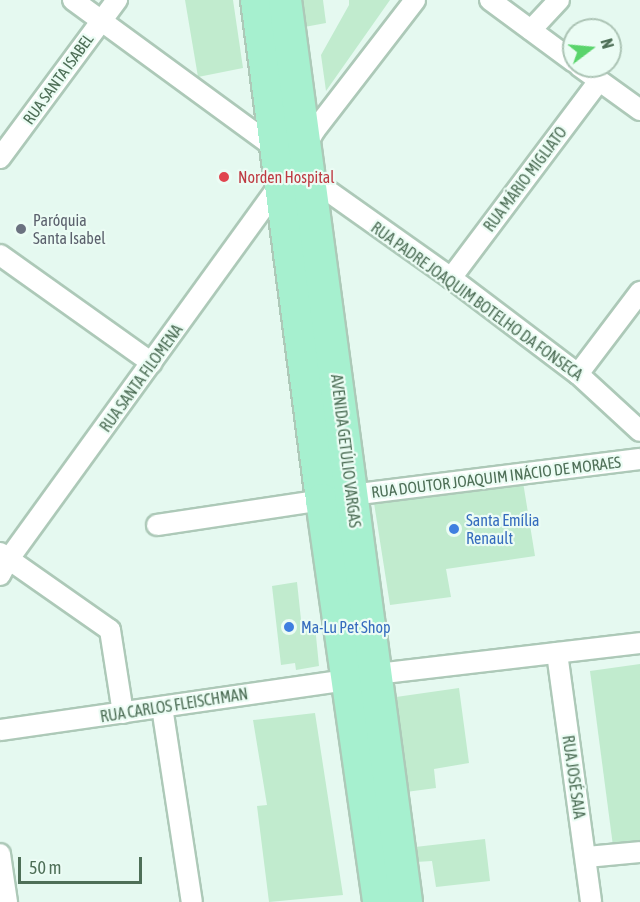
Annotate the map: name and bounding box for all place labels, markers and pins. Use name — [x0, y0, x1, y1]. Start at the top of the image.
place label: Norden Hospital — [238, 167, 334, 187]
marker: Norden Hospital — [215, 168, 233, 186]
place label: Paróquia Santa Isabel — [33, 210, 105, 248]
marker: Paróquia Santa Isabel — [14, 222, 28, 236]
place label: Santa Emília Renault — [466, 510, 540, 548]
marker: Santa Emília Renault — [447, 522, 461, 536]
place label: Ma-Lu Pet Shop — [301, 617, 391, 637]
marker: Ma-Lu Pet Shop — [282, 620, 296, 634]

